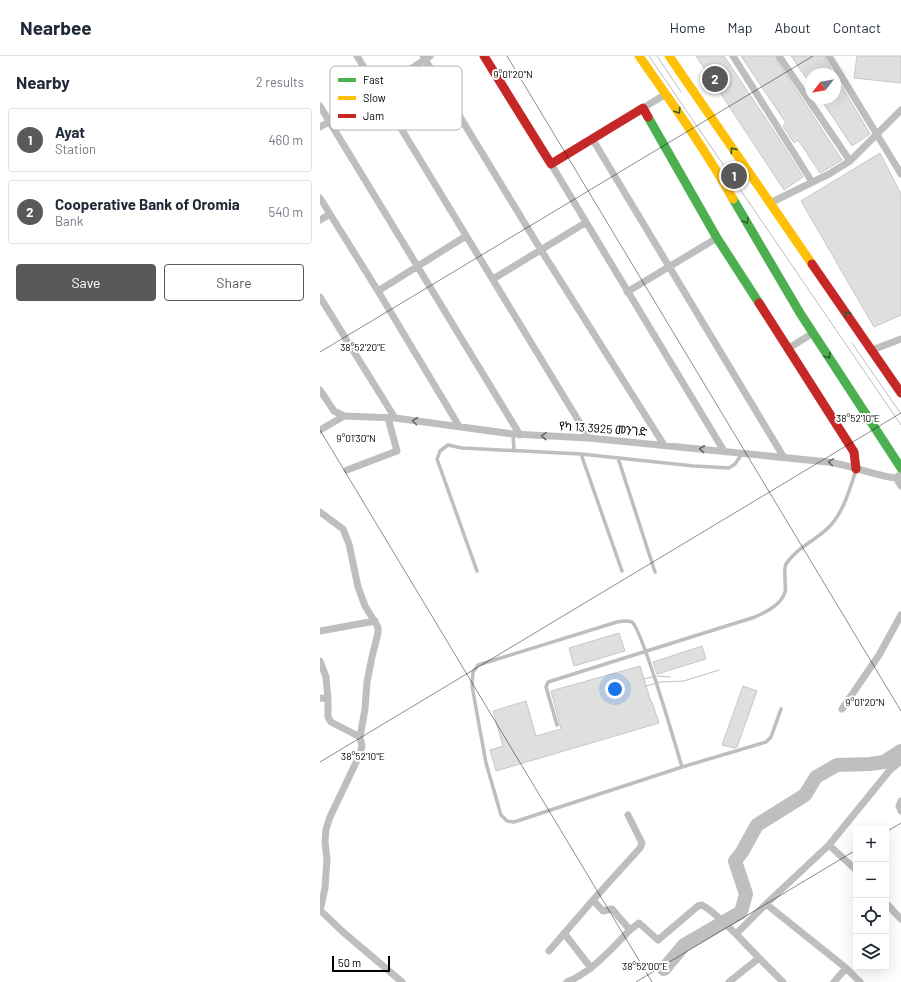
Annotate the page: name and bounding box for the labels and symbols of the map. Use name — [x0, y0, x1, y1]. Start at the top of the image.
pin: 2 — [702, 64, 728, 94]
legend — [330, 66, 462, 130]
text: 9°01'20"N — [493, 68, 533, 80]
north arrow — [805, 68, 841, 104]
text: Fast — [363, 73, 384, 86]
text: Slow — [363, 91, 386, 104]
one-way arrow — [673, 107, 680, 114]
text: Jam — [363, 109, 384, 122]
one-way arrow — [730, 147, 738, 154]
pin: 1 — [721, 161, 747, 191]
one-way arrow — [742, 217, 749, 224]
one-way arrow — [845, 312, 852, 319]
text: 38°52'20"E — [340, 341, 386, 353]
one-way arrow — [823, 352, 831, 359]
text: 38°52'10"E — [836, 412, 880, 424]
one-way arrow — [412, 416, 418, 425]
street label: የካ 13 3925 መንገድ — [559, 418, 648, 438]
one-way arrow — [541, 431, 547, 440]
text: 9°01'30"N — [336, 432, 376, 444]
one-way arrow — [698, 445, 705, 454]
one-way arrow — [828, 458, 834, 467]
your location — [605, 679, 625, 699]
text: 9°01'20"N — [845, 696, 885, 708]
text: 38°52'10"E — [341, 750, 385, 762]
scale bar — [332, 954, 390, 973]
text: 38°52'00"E — [622, 960, 668, 972]

